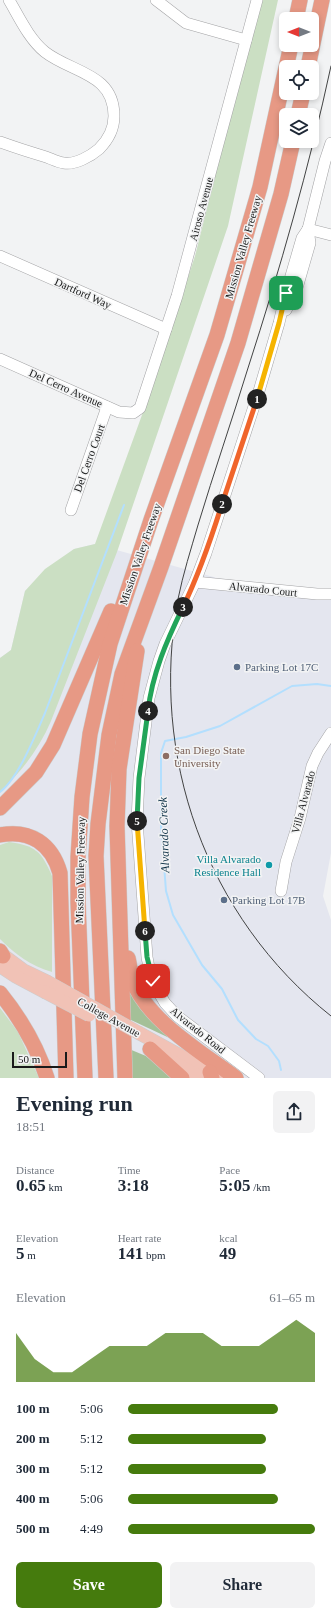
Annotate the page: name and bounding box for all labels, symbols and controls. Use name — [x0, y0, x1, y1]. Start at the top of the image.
north arrow — [279, 12, 319, 52]
map controls — [279, 12, 319, 148]
button: locate — [279, 60, 319, 100]
button: layers — [279, 108, 319, 148]
street label: Airoso Avenue — [187, 176, 215, 242]
street label: Mission Valley Freeway — [223, 194, 264, 300]
street label: Dartford Way — [53, 275, 113, 311]
pin — [269, 276, 303, 310]
icon: arrive — [275, 282, 297, 304]
street label: Del Cerro Avenue — [27, 366, 105, 410]
pin: 1 — [247, 389, 267, 409]
text: 1 — [254, 393, 260, 405]
street label: Del Cerro Court — [71, 422, 107, 494]
pin: 2 — [212, 494, 232, 514]
text: 2 — [219, 498, 225, 510]
street label: Mission Valley Freeway — [117, 501, 163, 606]
street label: Alvarado Court — [228, 579, 298, 599]
pin: 3 — [173, 597, 193, 617]
text: 3 — [180, 601, 186, 613]
place label: Parking Lot 17C — [245, 661, 318, 673]
marker: Parking Lot 17C — [232, 662, 242, 672]
pin: 4 — [138, 701, 158, 721]
text: 4 — [145, 705, 151, 717]
place label: San Diego State University — [174, 744, 245, 769]
marker: San Diego State University — [161, 751, 171, 761]
street label: Villa Alvarado — [289, 769, 317, 835]
water label: Alvarado Creek — [156, 796, 172, 874]
pin: 5 — [127, 811, 147, 831]
text: 5 — [134, 815, 140, 827]
street label: Mission Valley Freeway — [73, 816, 87, 923]
place label: Villa Alvarado Residence Hall — [194, 853, 261, 878]
marker: Villa Alvarado Residence Hall — [264, 860, 274, 870]
place label: Parking Lot 17B — [232, 894, 305, 906]
marker: Parking Lot 17B — [219, 895, 229, 905]
pin: 6 — [135, 921, 155, 941]
text: 6 — [142, 925, 148, 937]
pin — [136, 964, 170, 998]
icon: check — [142, 970, 164, 992]
street label: College Avenue — [76, 995, 143, 1039]
street label: Alvarado Road — [168, 1004, 228, 1056]
scale bar — [12, 1050, 67, 1069]
text: 50 m — [18, 1053, 40, 1065]
text: Evening run — [16, 1091, 133, 1116]
button: share — [273, 1091, 315, 1133]
text: 18:51 — [16, 1119, 46, 1134]
text: Distance — [16, 1164, 54, 1176]
text: Time — [118, 1164, 140, 1176]
text: Pace — [219, 1164, 240, 1176]
text: 0.65 — [16, 1176, 46, 1195]
text: 3:18 — [118, 1176, 149, 1195]
text: 5:05 — [219, 1176, 251, 1195]
text: km — [46, 1181, 63, 1193]
text: /km — [251, 1181, 270, 1193]
text: Elevation — [16, 1232, 58, 1244]
text: Heart rate — [118, 1232, 161, 1244]
text: kcal — [219, 1232, 238, 1244]
text: 5 — [16, 1244, 25, 1263]
text: 141 — [118, 1244, 143, 1263]
text: 49 — [219, 1244, 236, 1263]
text: m — [25, 1249, 36, 1261]
text: bpm — [143, 1249, 165, 1261]
text: Elevation — [16, 1290, 66, 1305]
text: 61–65 m — [269, 1290, 315, 1305]
text: 100 m — [16, 1401, 50, 1416]
text: 5:06 — [80, 1401, 103, 1416]
text: 200 m — [16, 1431, 50, 1446]
text: 5:12 — [80, 1431, 103, 1446]
text: 300 m — [16, 1461, 50, 1476]
text: 5:12 — [80, 1461, 103, 1476]
text: 400 m — [16, 1491, 50, 1506]
text: 5:06 — [80, 1491, 103, 1506]
text: 500 m — [16, 1521, 50, 1536]
text: 4:49 — [80, 1521, 103, 1536]
button: Save — [16, 1562, 162, 1608]
button: Share — [170, 1562, 315, 1608]

